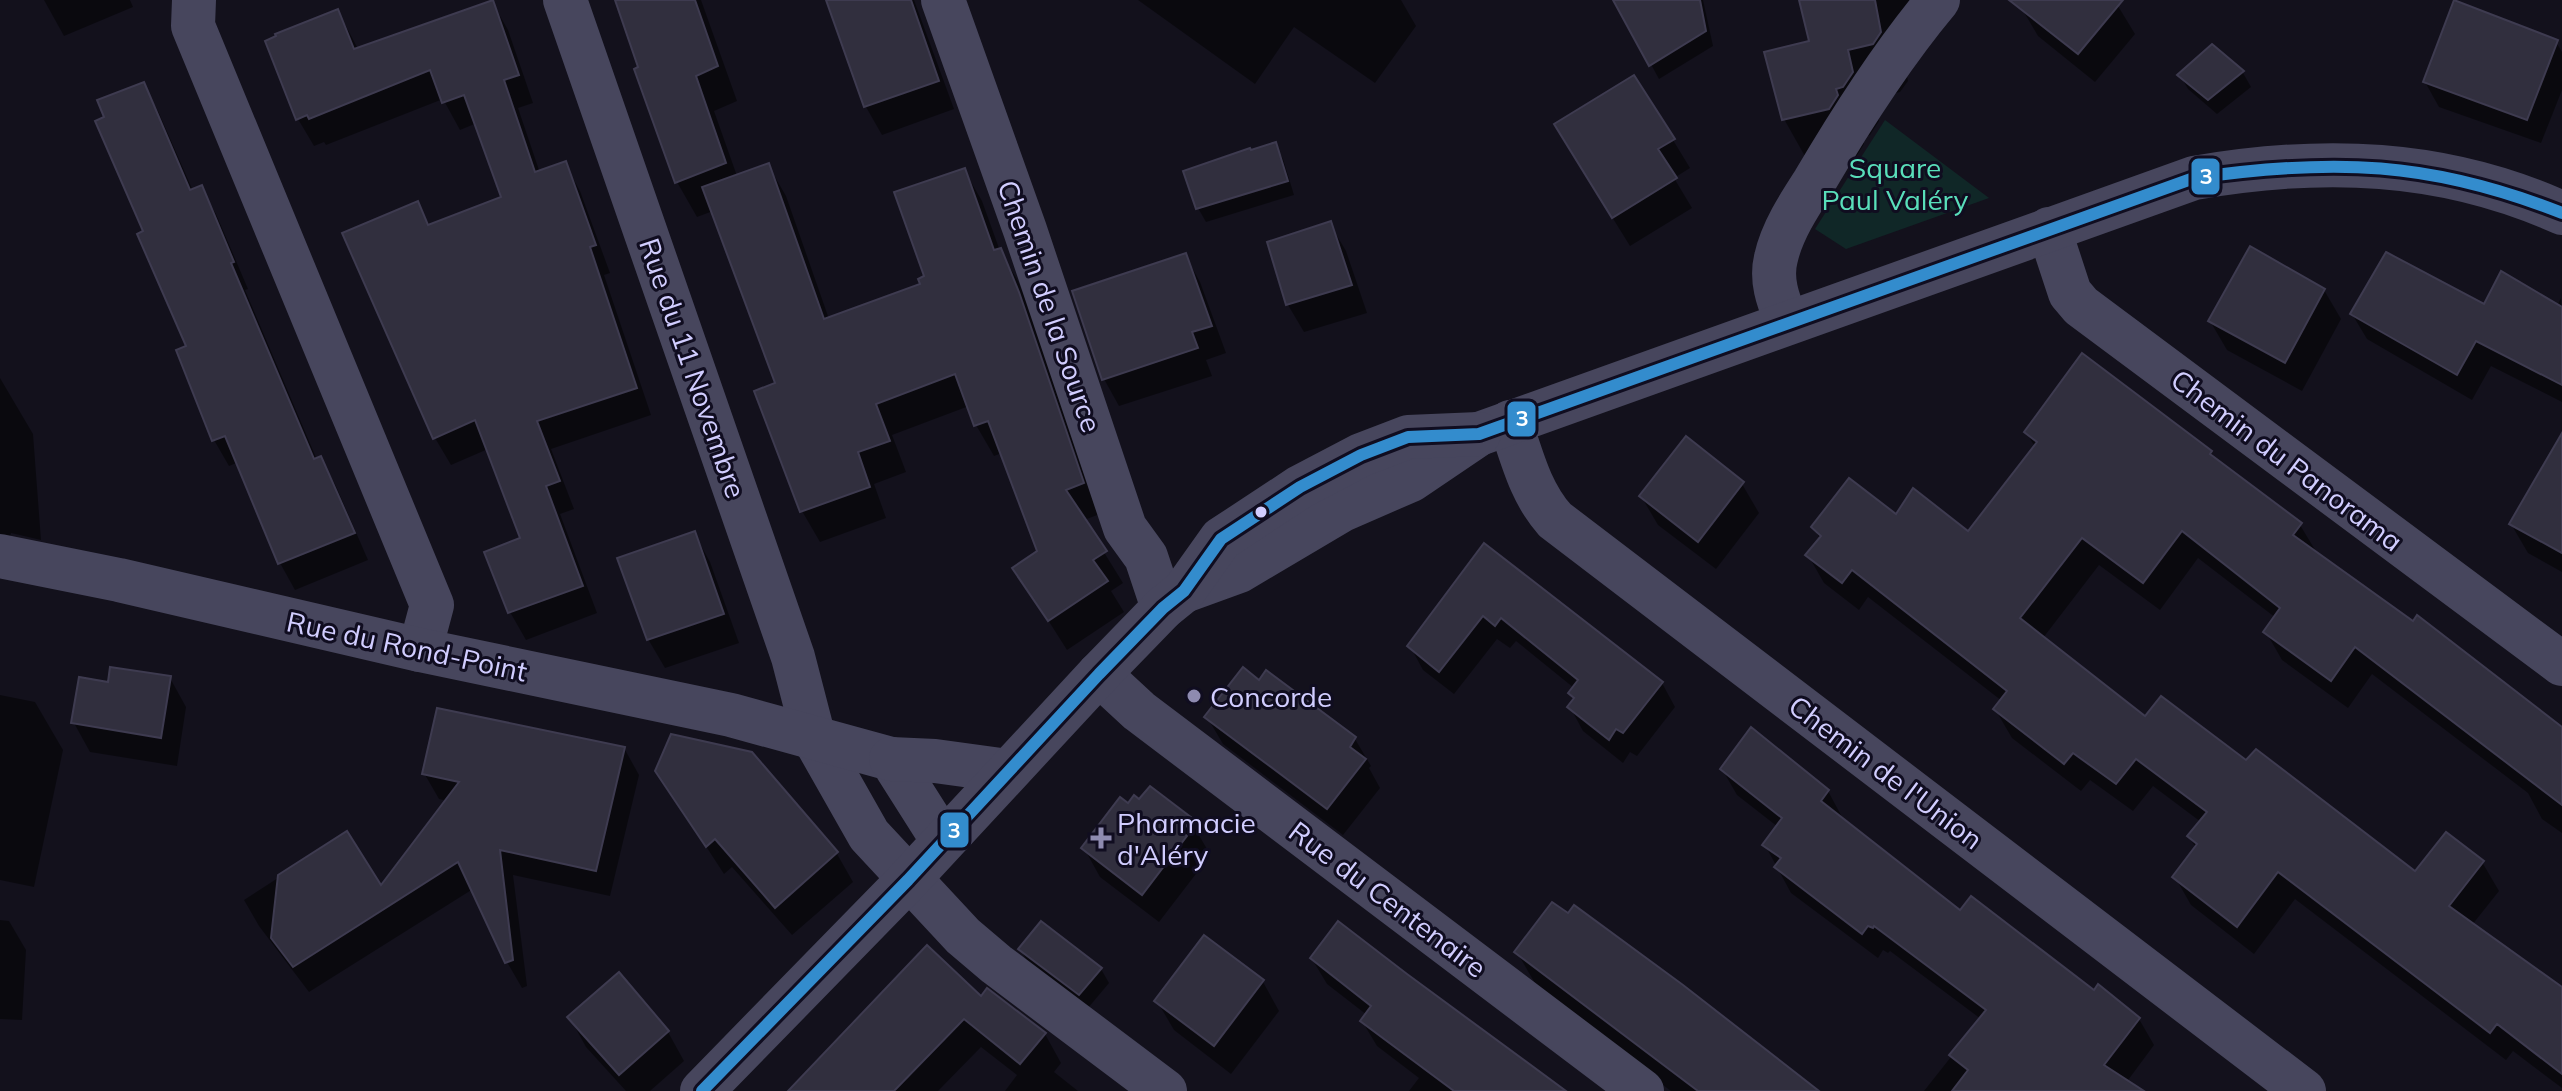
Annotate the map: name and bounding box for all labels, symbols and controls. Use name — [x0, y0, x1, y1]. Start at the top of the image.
park label: Square Paul Valéry — [1822, 150, 1969, 217]
line badge: 3 — [2190, 157, 2221, 196]
text: 3 — [2199, 162, 2213, 190]
street label: Chemin de la Source — [990, 175, 1110, 437]
street label: Rue du 11 Novembre — [632, 233, 754, 503]
street label: Chemin du Panorama — [2164, 361, 2410, 559]
line badge: 3 — [1506, 400, 1537, 438]
text: 3 — [1515, 404, 1529, 432]
unlabelled marker — [1253, 504, 1269, 520]
street label: Rue du Rond-Point — [284, 603, 531, 689]
place label: Concorde — [1210, 679, 1332, 714]
marker: Concorde — [1185, 687, 1203, 705]
street label: Chemin de l'Union — [1782, 688, 1990, 856]
place label: Pharmacie d'Aléry — [1117, 805, 1256, 872]
line badge: 3 — [939, 811, 970, 849]
street label: Rue du Centenaire — [1282, 813, 1494, 985]
text: 3 — [947, 816, 961, 844]
marker: Pharmacie d'Aléry — [1092, 829, 1110, 847]

